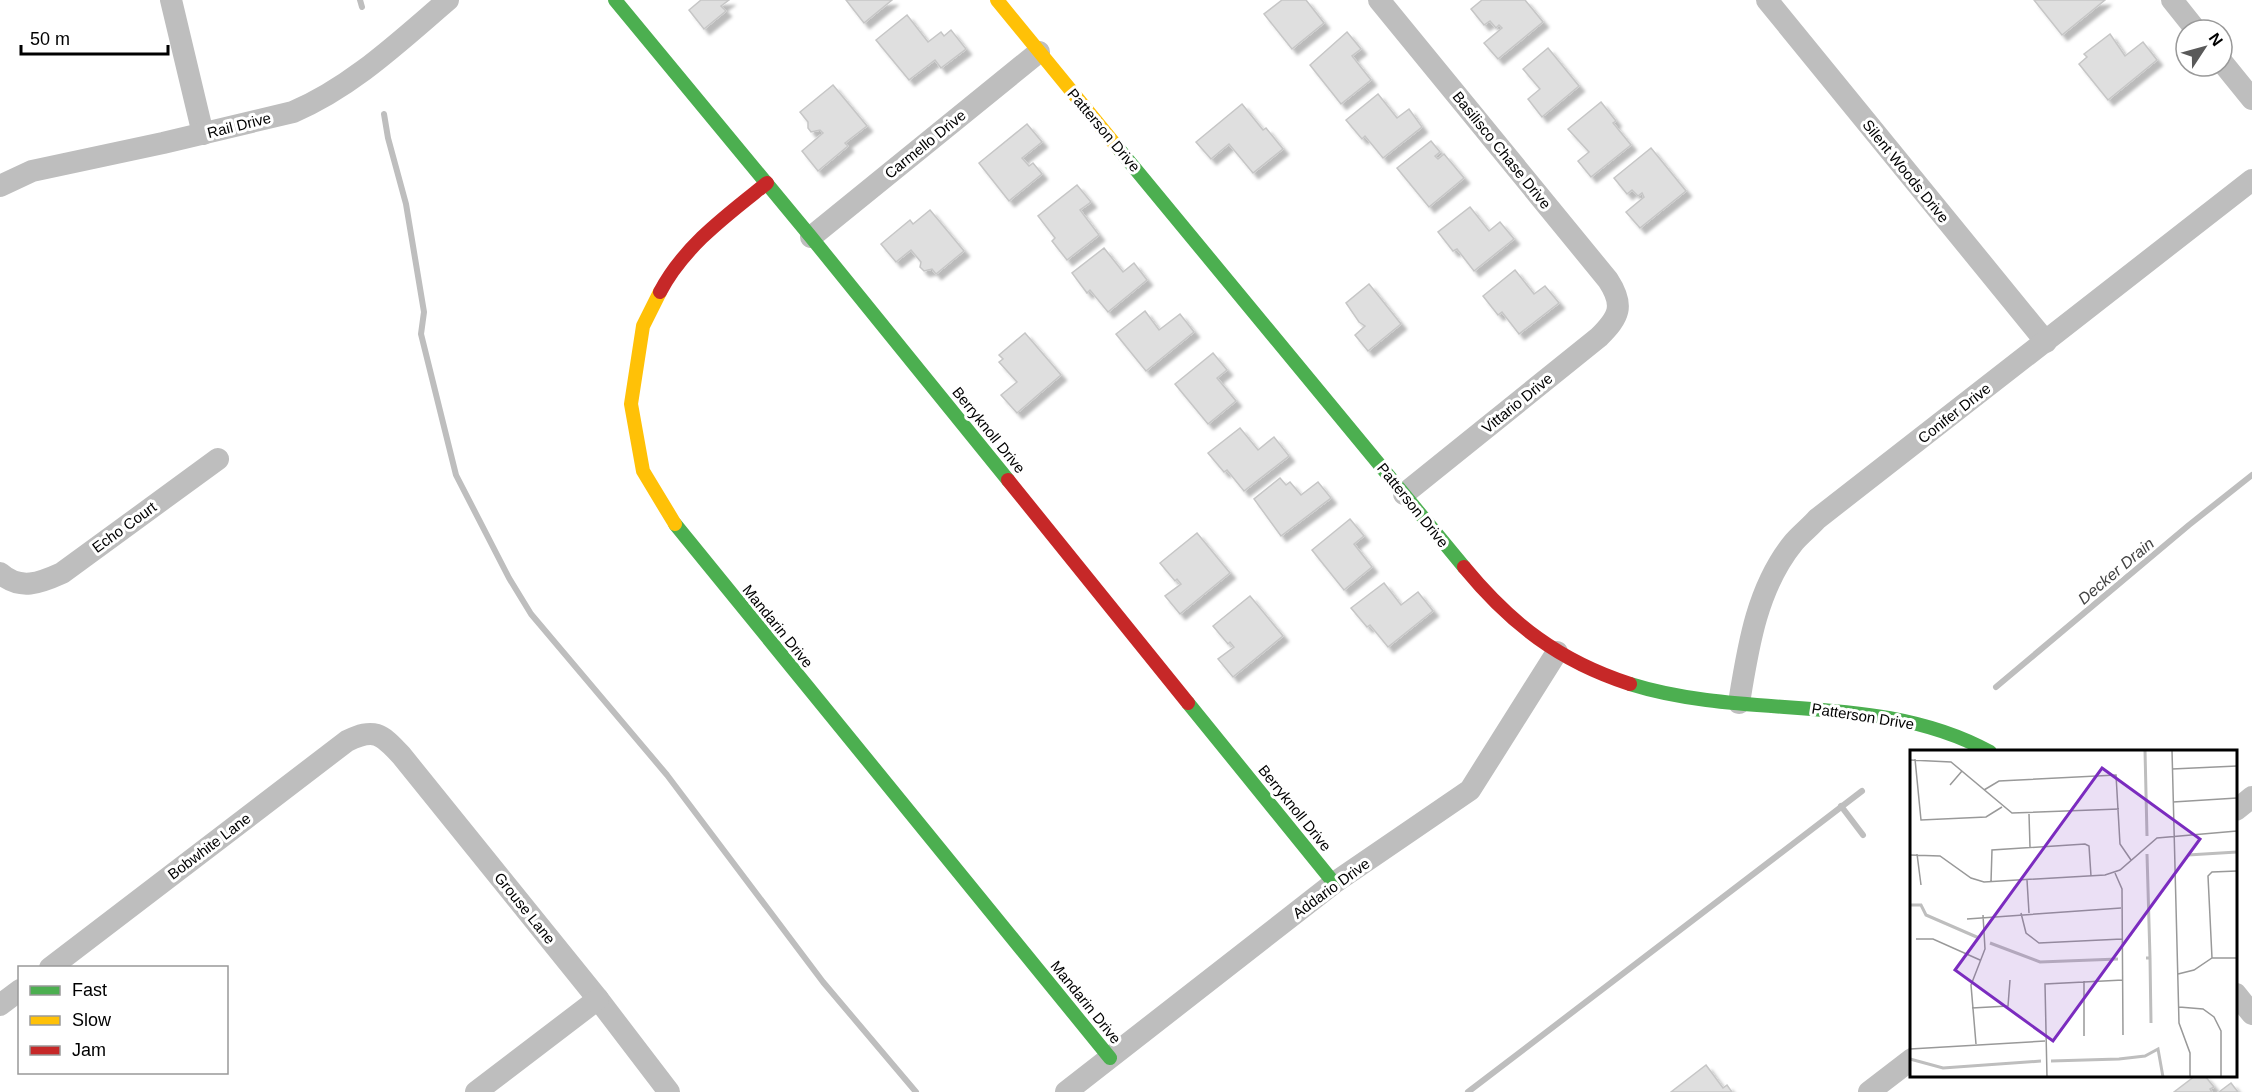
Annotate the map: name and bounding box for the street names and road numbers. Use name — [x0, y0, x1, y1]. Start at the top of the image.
street label: Patterson Drive — [1064, 85, 1144, 175]
street label: Basilisco Chase Drive — [1449, 88, 1555, 212]
street label: Carmello Drive — [881, 106, 969, 182]
street label: Rail Drive — [205, 109, 273, 141]
street label: Silent Woods Drive — [1859, 116, 1953, 226]
street label: Vittario Drive — [1478, 369, 1556, 437]
street label: Conifer Drive — [1914, 379, 1994, 447]
street label: Berryknoll Drive — [949, 384, 1029, 476]
street label: Patterson Drive — [1374, 459, 1452, 551]
street label: Echo Court — [89, 498, 160, 556]
street label: Mandarin Drive — [739, 581, 817, 671]
street label: Patterson Drive — [1811, 700, 1915, 732]
street label: Berryknoll Drive — [1255, 762, 1335, 854]
street label: Bobwhite Lane — [164, 809, 254, 883]
street label: Addario Drive — [1289, 854, 1373, 922]
street label: Grouse Lane — [491, 869, 559, 947]
street label: Mandarin Drive — [1047, 957, 1125, 1047]

